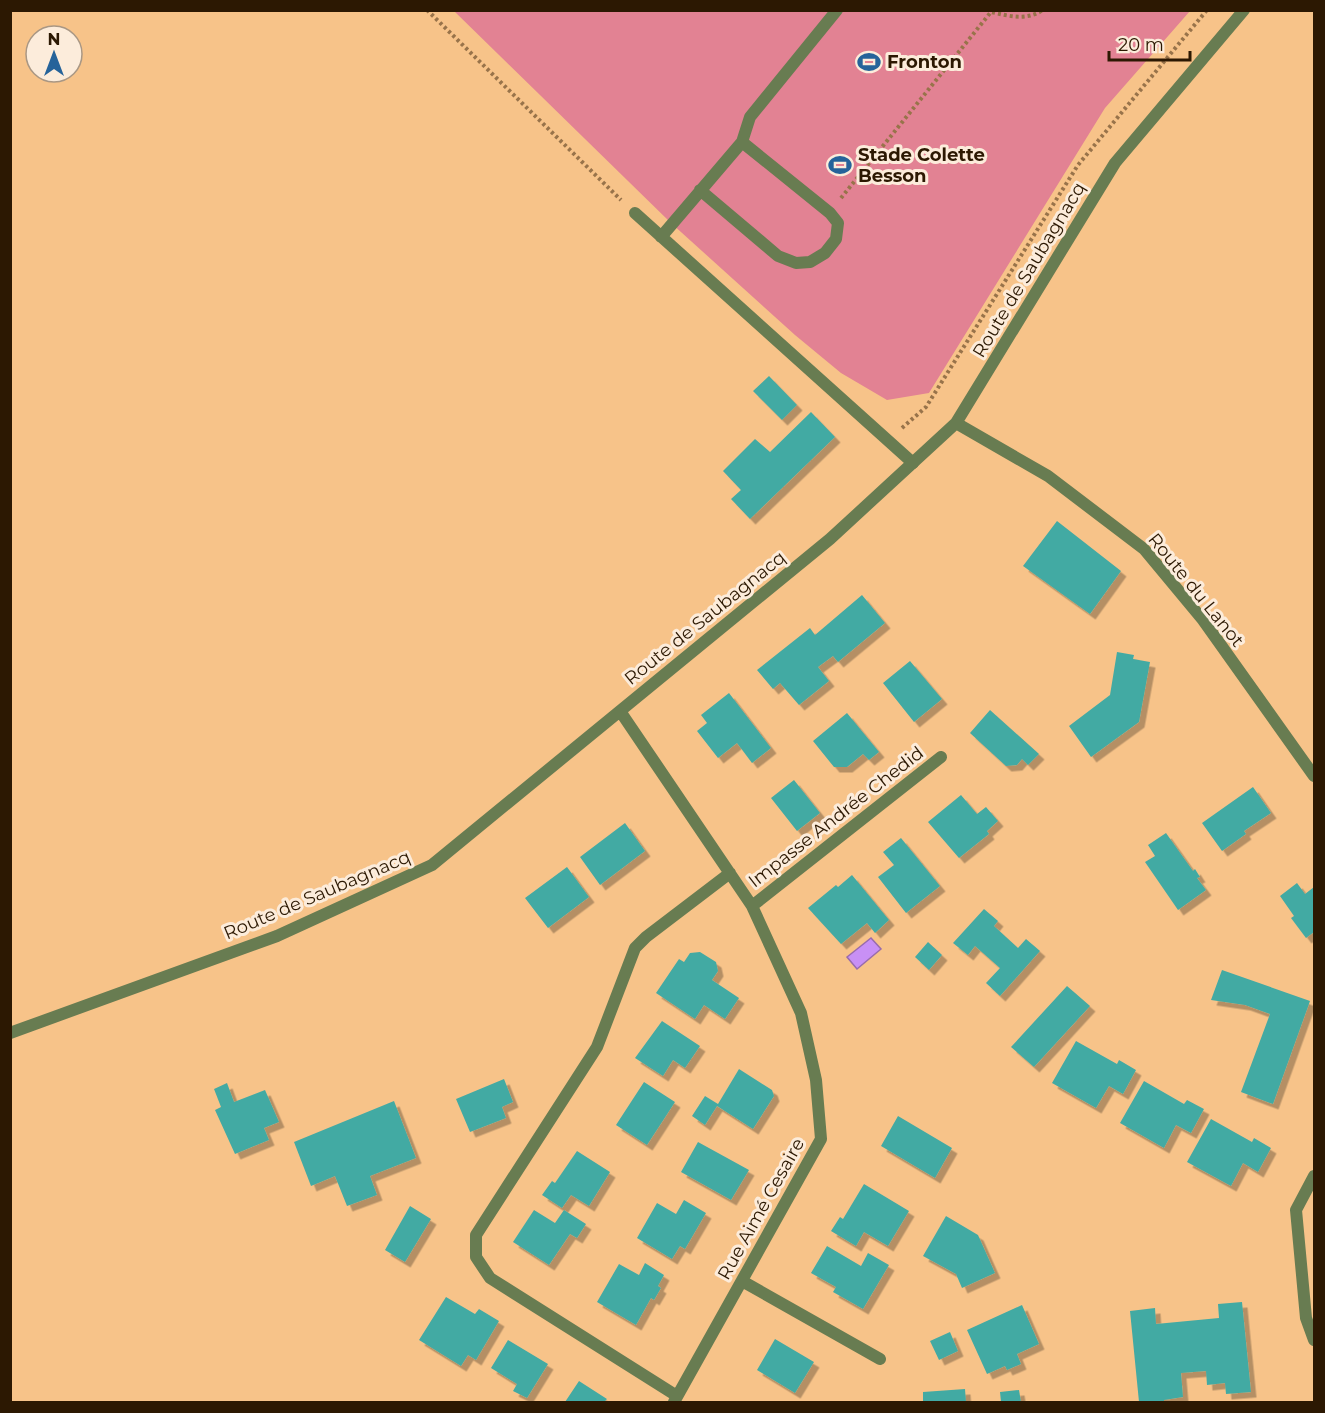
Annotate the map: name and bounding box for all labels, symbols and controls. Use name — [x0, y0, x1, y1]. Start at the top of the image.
north arrow — [24, 24, 84, 84]
scale bar — [1109, 24, 1190, 62]
text: N — [48, 30, 60, 49]
text: 20 m — [1118, 34, 1164, 56]
sports icon: Fronton — [856, 49, 882, 75]
place label: Fronton — [887, 51, 962, 73]
place label: Stade Colette Besson — [858, 144, 985, 187]
sports icon: Stade Colette Besson — [827, 152, 853, 178]
street label: Route de Saubagnacq — [968, 178, 1090, 362]
street label: Route du Lanot — [1143, 529, 1249, 651]
street label: Route de Saubagnacq — [620, 546, 790, 690]
street label: Impasse Andrée Chedid — [744, 742, 928, 892]
street label: Route de Saubagnacq — [220, 846, 414, 944]
street label: Rue Aimé Cesaire — [713, 1134, 809, 1284]

